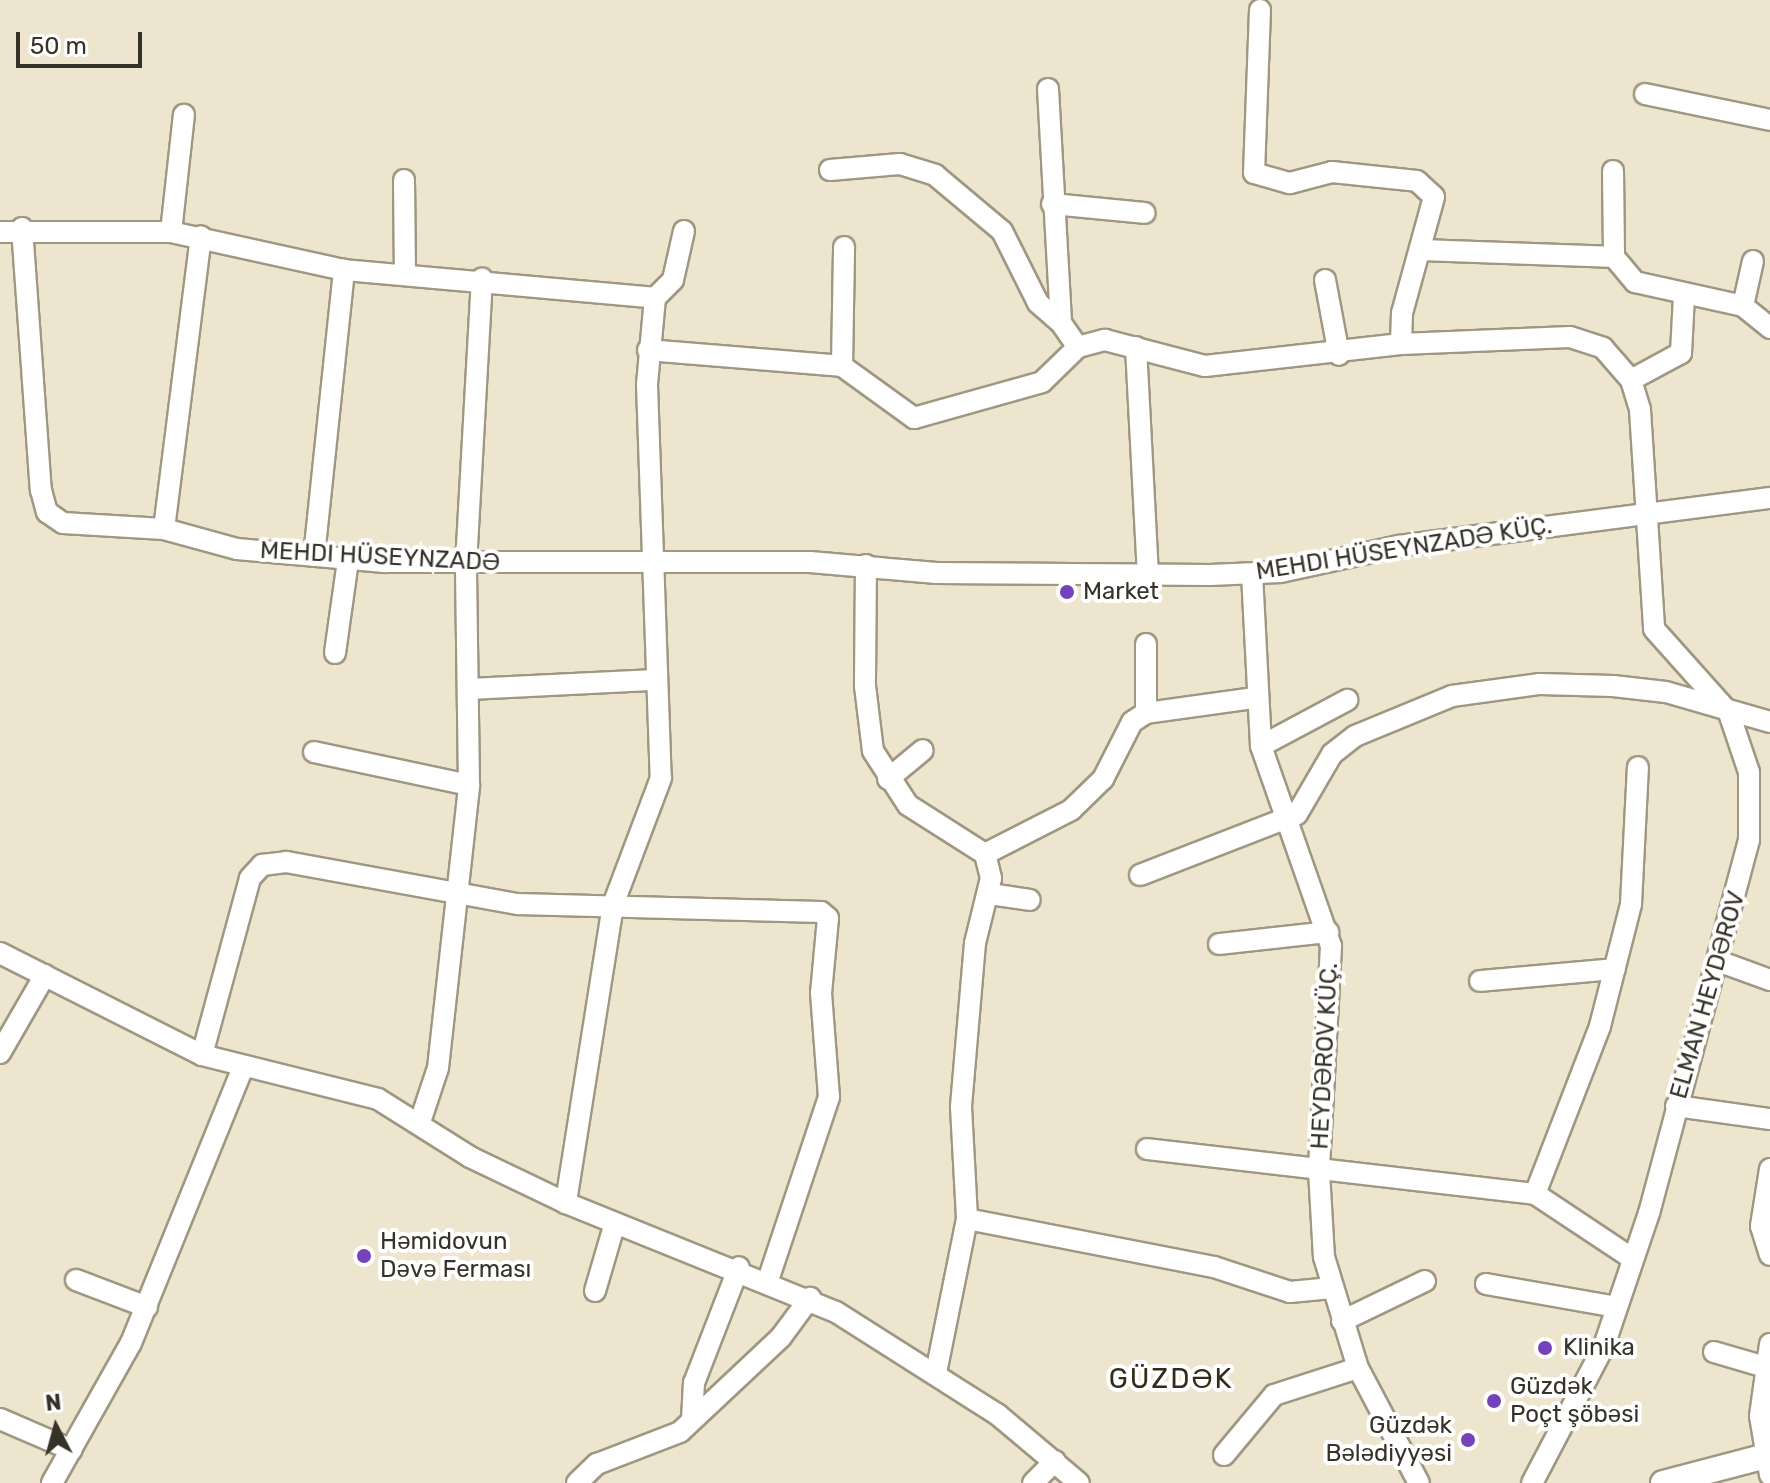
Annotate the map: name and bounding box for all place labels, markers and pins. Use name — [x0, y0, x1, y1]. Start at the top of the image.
place label: Market — [1083, 578, 1159, 606]
marker: Market — [1058, 583, 1076, 601]
place label: Həmidovun Dəvə Ferması — [380, 1228, 531, 1284]
marker: Həmidovun Dəvə Ferması — [355, 1247, 373, 1265]
place label: Klinika — [1563, 1334, 1635, 1362]
marker: Klinika — [1534, 1337, 1556, 1359]
place label: Güzdək Poçt şöbəsi — [1510, 1373, 1639, 1429]
marker: Güzdək Poçt şöbəsi — [1485, 1392, 1503, 1410]
place label: Güzdək Bələdiyyəsi — [1325, 1412, 1452, 1468]
marker: Güzdək Bələdiyyəsi — [1459, 1431, 1477, 1449]

